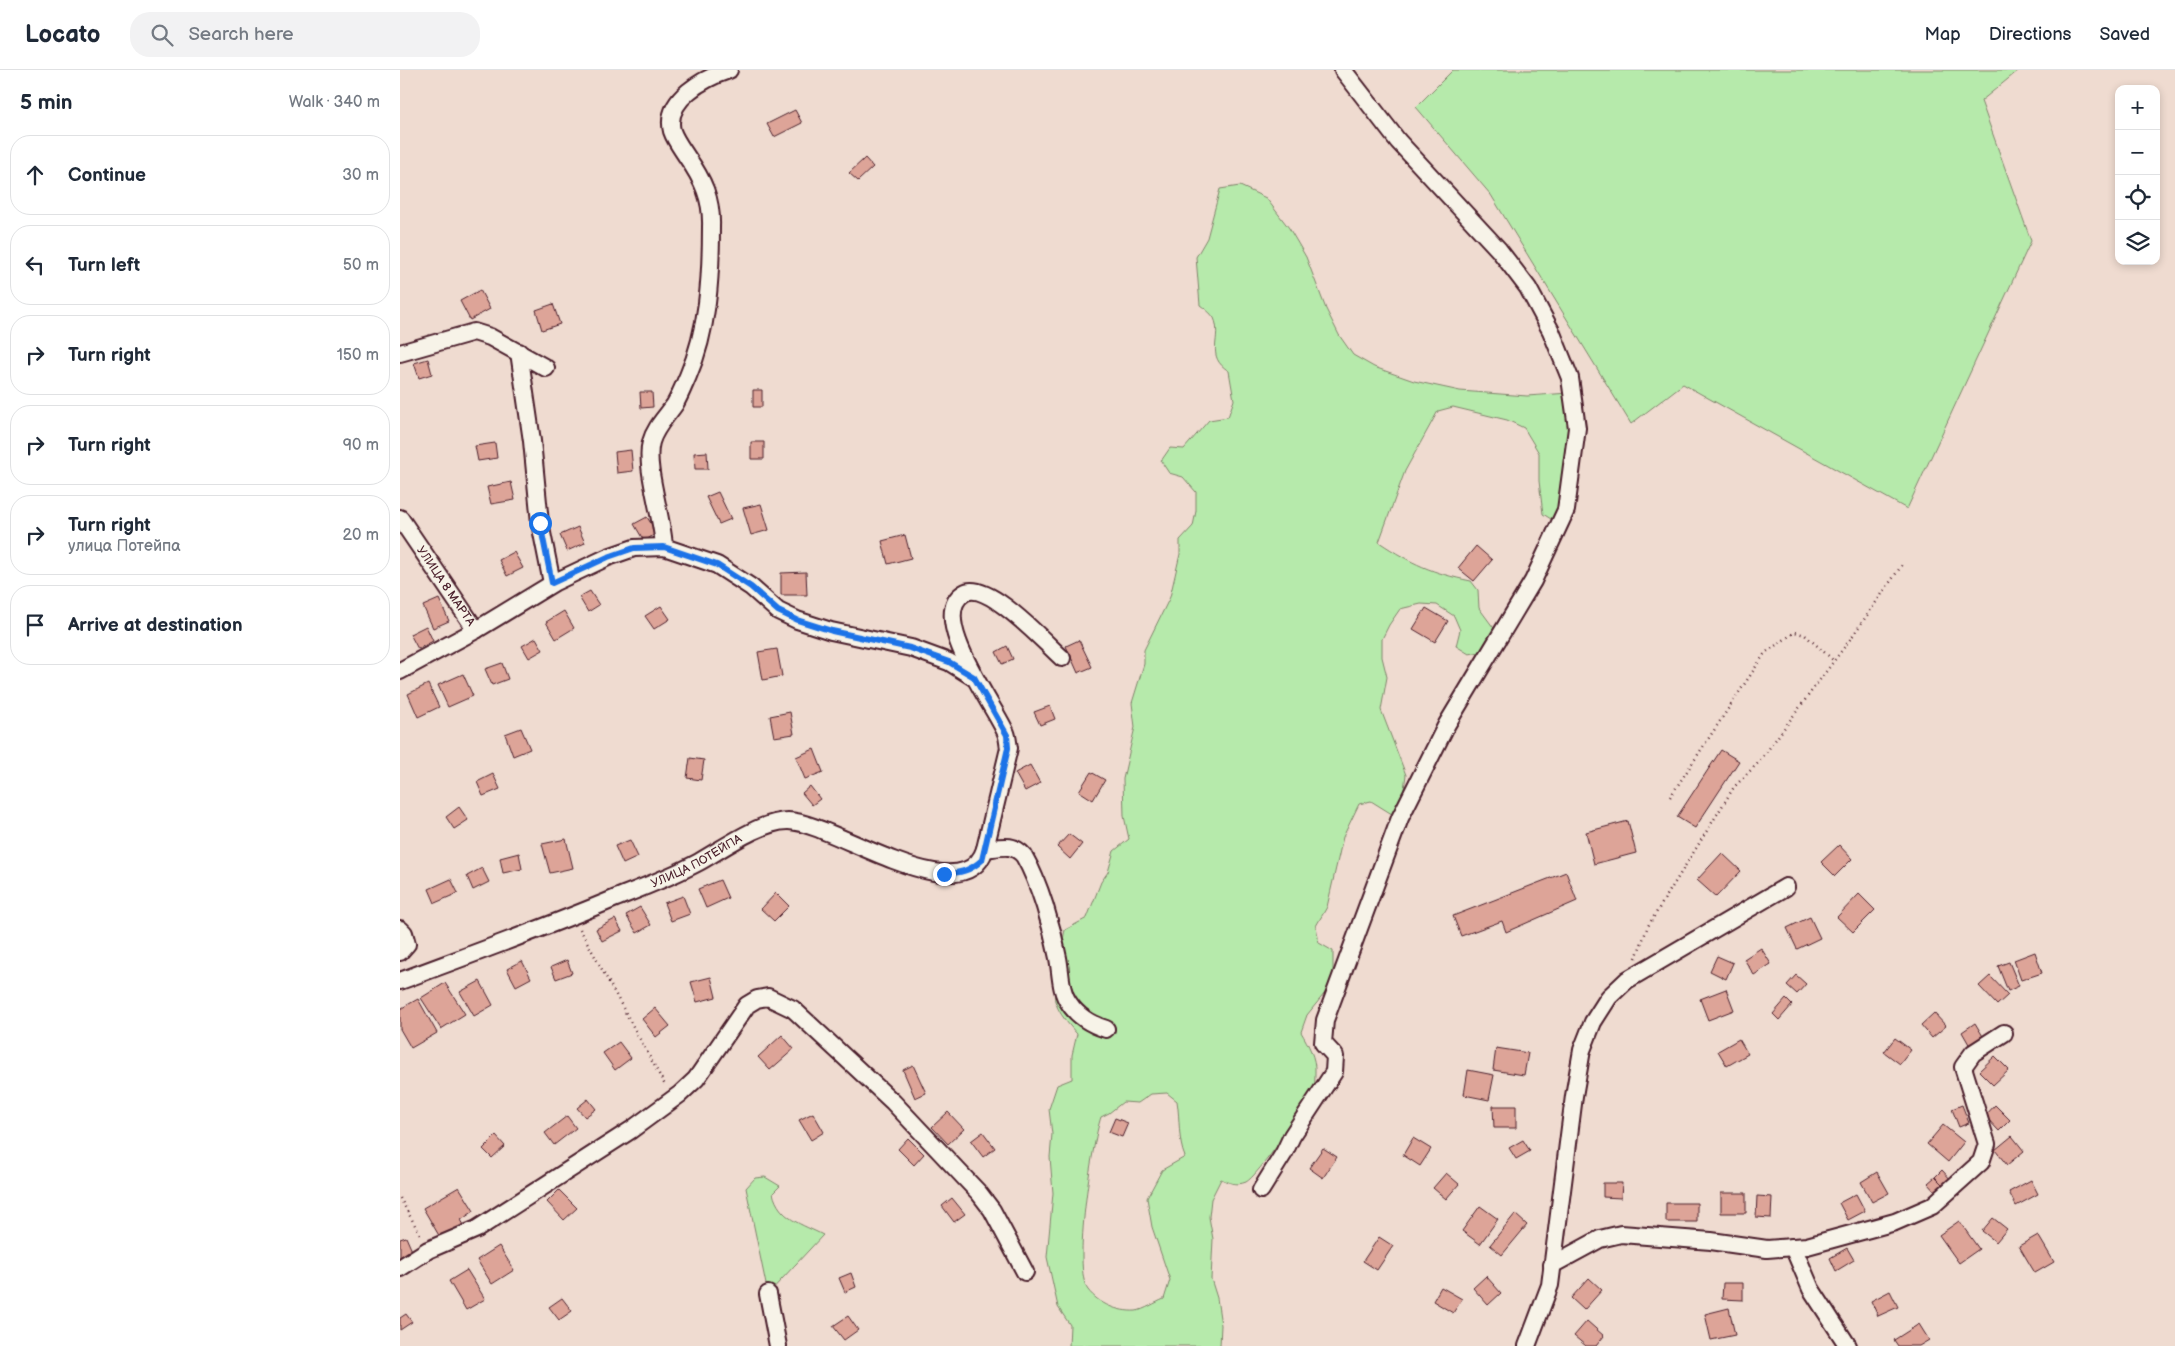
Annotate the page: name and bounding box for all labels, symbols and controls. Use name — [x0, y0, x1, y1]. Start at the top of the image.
search box — [130, 12, 480, 57]
text: Locato — [25, 20, 100, 49]
icon: search — [148, 21, 176, 49]
text: Search here — [188, 23, 294, 46]
text: Map — [1925, 24, 1961, 45]
text: Directions — [1989, 24, 2071, 45]
text: Saved — [2099, 24, 2150, 45]
map controls — [2115, 85, 2160, 265]
button: + — [2115, 85, 2160, 130]
text: 5 min — [20, 90, 73, 115]
text: Walk · 340 m — [289, 93, 380, 112]
button: − — [2115, 130, 2160, 175]
icon: ahead — [21, 161, 49, 189]
text: Continue — [68, 164, 146, 187]
text: 30 m — [342, 166, 379, 185]
button: locate — [2115, 175, 2160, 220]
button: layers — [2115, 220, 2160, 265]
icon: left — [21, 251, 49, 279]
text: Turn left — [68, 254, 140, 277]
text: 50 m — [343, 256, 379, 275]
icon: right — [21, 341, 49, 369]
text: Turn right — [68, 344, 151, 367]
text: 150 m — [337, 346, 379, 365]
icon: right — [21, 431, 49, 459]
text: Turn right — [68, 434, 151, 457]
text: 90 m — [343, 436, 379, 455]
route start — [529, 512, 552, 535]
text: Turn right — [68, 514, 151, 537]
icon: right — [21, 521, 49, 549]
text: 20 m — [343, 526, 379, 545]
text: улица Потейпа — [68, 537, 181, 556]
street label: УЛИЦА 8 МАРТА — [414, 543, 479, 629]
icon: arrive — [21, 611, 49, 639]
text: Arrive at destination — [68, 614, 243, 637]
street label: УЛИЦА ПОТЕЙПА — [649, 830, 745, 891]
route end — [933, 863, 956, 886]

